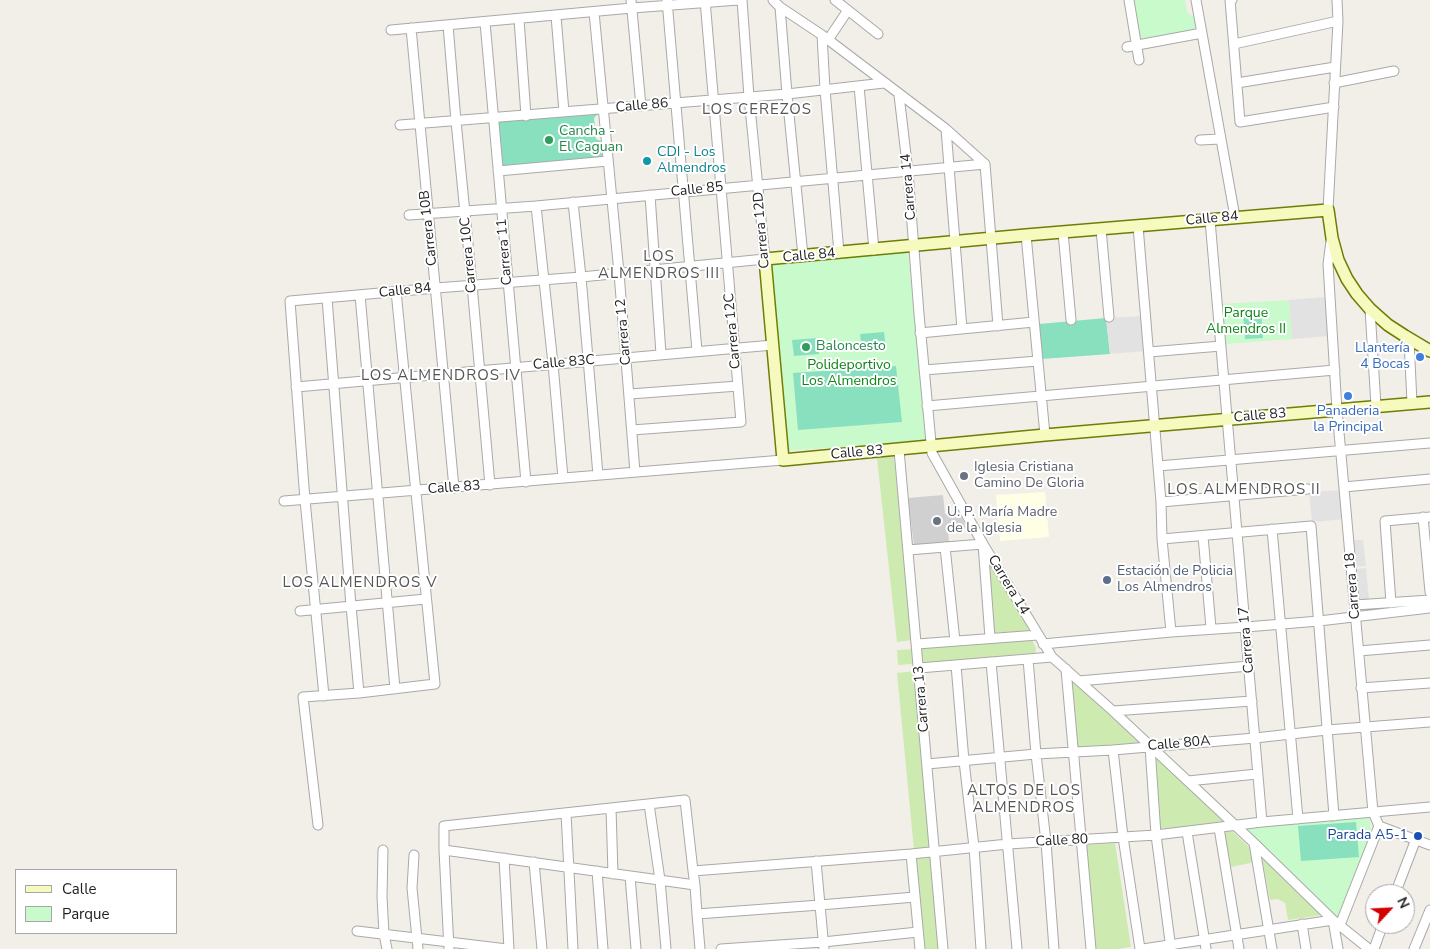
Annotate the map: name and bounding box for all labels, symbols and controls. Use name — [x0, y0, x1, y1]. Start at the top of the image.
street label: Calle 86 — [615, 95, 669, 117]
district label: LOS CEREZOS — [701, 101, 813, 119]
place label: Cancha - El Caguan — [559, 124, 623, 156]
marker: Cancha - El Caguan — [543, 134, 555, 146]
place label: CDI - Los Almendros — [657, 145, 726, 178]
street label: Carrera 14 — [898, 153, 920, 221]
marker: CDI - Los Almendros — [641, 155, 653, 167]
street label: Calle 85 — [670, 179, 724, 201]
street label: Carrera 10B — [417, 189, 441, 267]
street label: Carrera 12D — [750, 191, 774, 269]
street label: Calle 84 — [1185, 208, 1239, 230]
street label: Carrera 10C — [457, 216, 481, 294]
street label: Carrera 11 — [494, 218, 516, 286]
street label: Calle 84 — [782, 245, 836, 267]
district label: LOS ALMENDROS III — [596, 248, 722, 283]
street label: Calle 84 — [378, 280, 432, 302]
street label: Carrera 12C — [721, 292, 745, 370]
street label: Carrera 12 — [613, 298, 635, 366]
park label: Parque Almendros II — [1206, 306, 1286, 338]
place label: Baloncesto — [816, 339, 886, 355]
marker: Baloncesto — [800, 341, 812, 353]
place label: Llantería 4 Bocas — [1355, 341, 1410, 374]
marker: Llantería 4 Bocas — [1414, 351, 1426, 363]
street label: Calle 83C — [532, 352, 596, 374]
park label: Polideportivo Los Almendros — [802, 358, 896, 391]
district label: LOS ALMENDROS IV — [359, 367, 523, 385]
marker: Panaderia la Principal — [1342, 390, 1354, 402]
place label: Panaderia la Principal — [1313, 404, 1383, 437]
street label: Calle 83 — [1233, 405, 1287, 427]
street label: Calle 83 — [830, 442, 884, 464]
place label: Iglesia Cristiana Camino De Gloria — [974, 460, 1084, 492]
marker: Iglesia Cristiana Camino De Gloria — [958, 470, 970, 482]
street label: Calle 83 — [427, 478, 481, 498]
district label: LOS ALMENDROS II — [1165, 481, 1323, 499]
place label: U. P. María Madre de la Iglesia — [947, 505, 1057, 538]
marker: U. P. María Madre de la Iglesia — [931, 515, 943, 527]
street label: Carrera 14 — [984, 552, 1032, 618]
street label: Carrera 18 — [1342, 552, 1364, 620]
place label: Estación de Policia Los Almendros — [1117, 564, 1233, 596]
district label: LOS ALMENDROS V — [281, 574, 439, 592]
marker: Estación de Policia Los Almendros — [1101, 574, 1113, 586]
street label: Carrera 17 — [1236, 606, 1258, 674]
street label: Carrera 13 — [911, 665, 933, 733]
street label: Calle 80A — [1147, 733, 1211, 755]
district label: ALTOS DE LOS ALMENDROS — [965, 782, 1083, 817]
place label: Parada A5-1 — [1328, 828, 1408, 844]
marker: Parada A5-1 — [1412, 830, 1424, 842]
street label: Calle 80 — [1035, 831, 1089, 851]
legend — [15, 869, 178, 934]
text: Calle — [62, 879, 97, 899]
north arrow — [1365, 884, 1415, 934]
text: N — [1392, 894, 1414, 912]
text: Parque — [62, 904, 110, 924]

